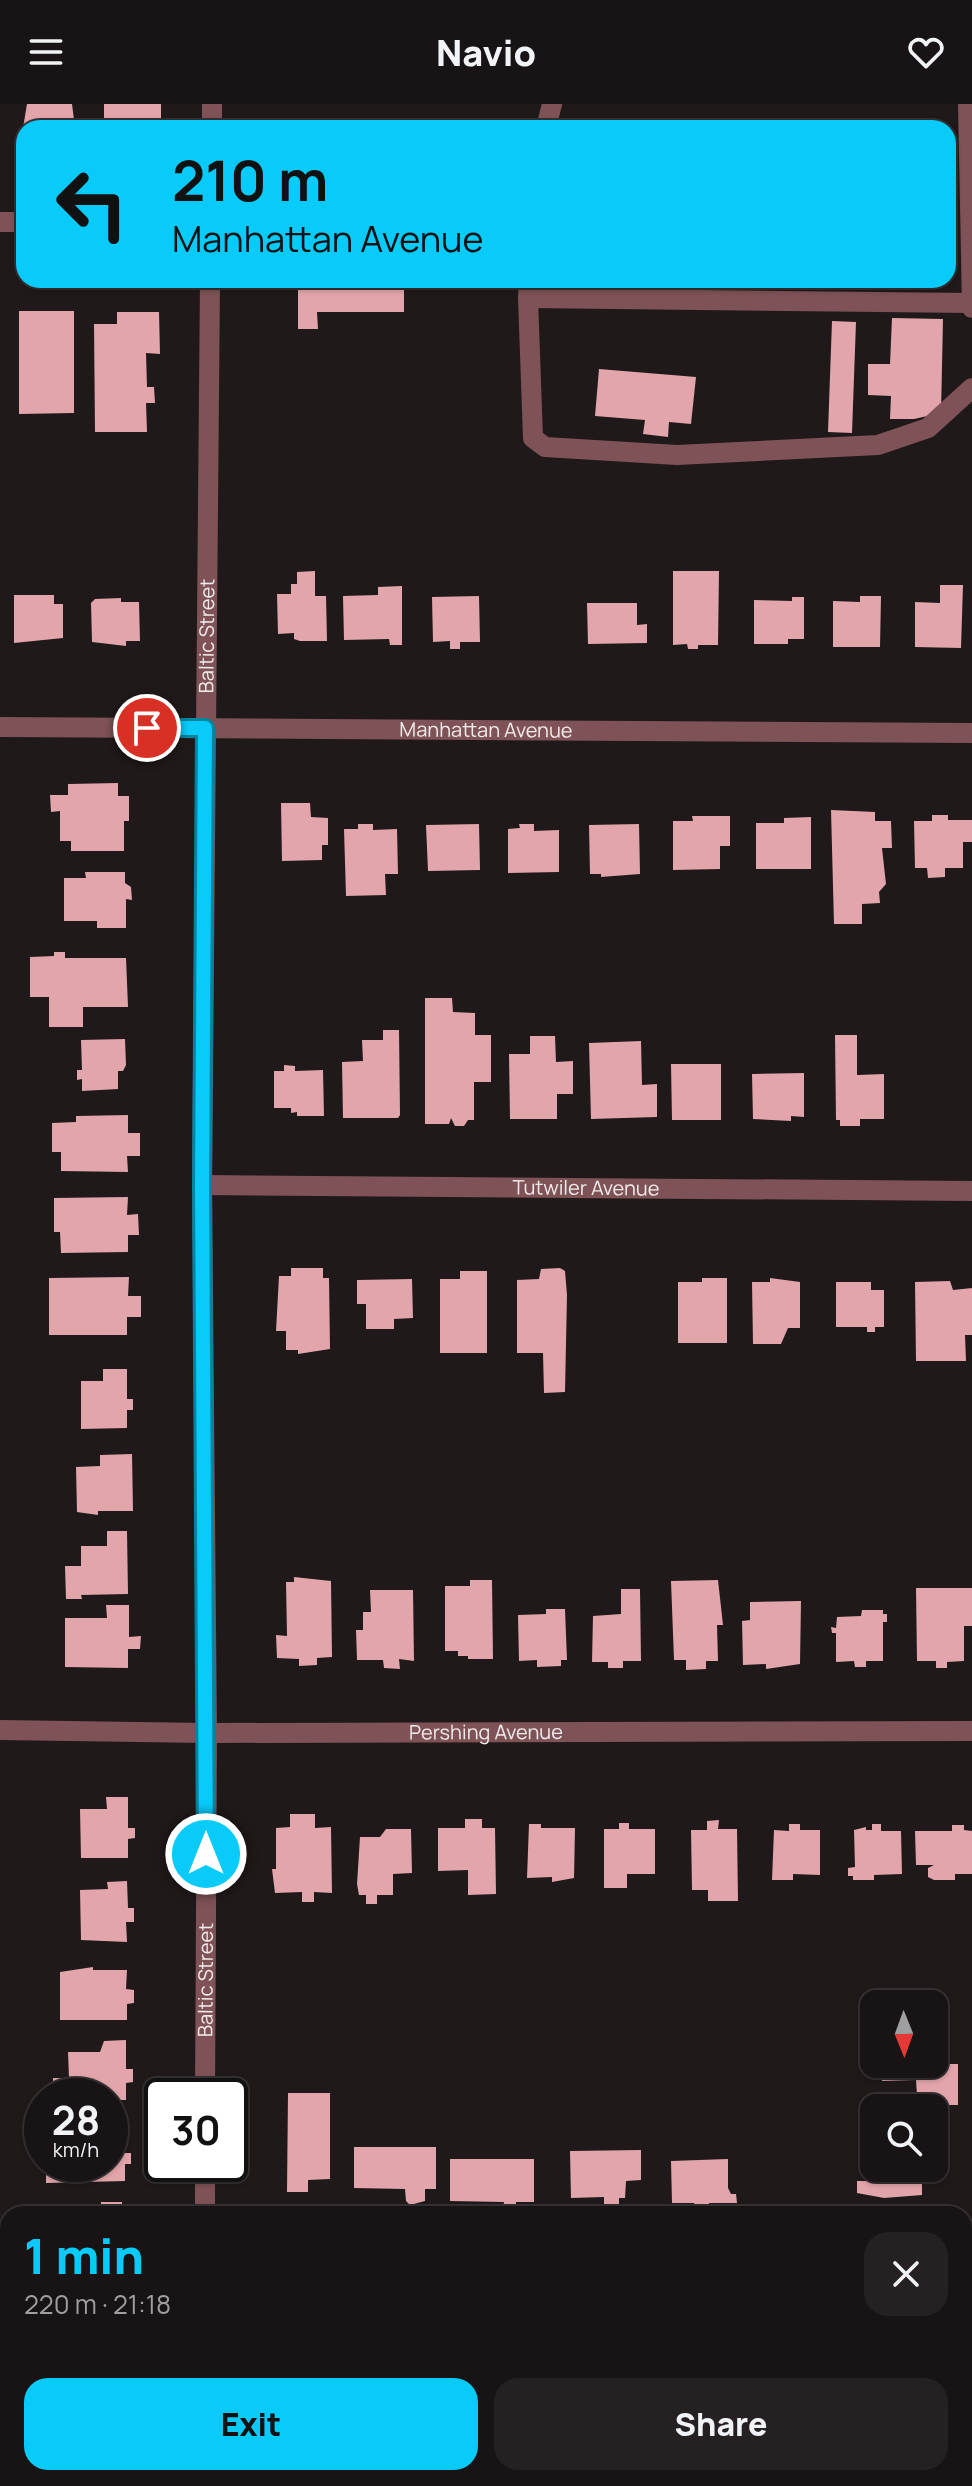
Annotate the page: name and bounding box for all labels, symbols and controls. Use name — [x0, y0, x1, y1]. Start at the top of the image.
text: Navio — [436, 28, 536, 77]
icon: menu — [24, 30, 68, 74]
icon: heart — [904, 30, 948, 74]
text: 210 m — [172, 141, 328, 218]
icon: left — [40, 152, 144, 256]
text: Manhattan Avenue — [172, 214, 484, 263]
street label: Baltic Street — [192, 579, 220, 693]
pin — [113, 694, 181, 762]
icon: arrive — [125, 706, 169, 750]
street label: Manhattan Avenue — [399, 715, 573, 744]
street label: Tutwiler Avenue — [512, 1173, 660, 1202]
street label: Pershing Avenue — [409, 1718, 563, 1745]
position arrow — [164, 1812, 248, 1896]
street label: Baltic Street — [191, 1923, 219, 2037]
north arrow — [860, 1990, 948, 2078]
map controls — [860, 1990, 948, 2182]
speed limit sign: 30 — [144, 2078, 248, 2182]
text: 28 — [52, 2092, 100, 2147]
button: search — [860, 2094, 948, 2182]
text: km/h — [53, 2136, 99, 2163]
text: 1 min — [24, 2223, 144, 2288]
button: close — [864, 2232, 948, 2316]
text: 220 m · 21:18 — [24, 2286, 171, 2322]
button: Exit — [24, 2378, 478, 2470]
button: Share — [494, 2378, 948, 2470]

